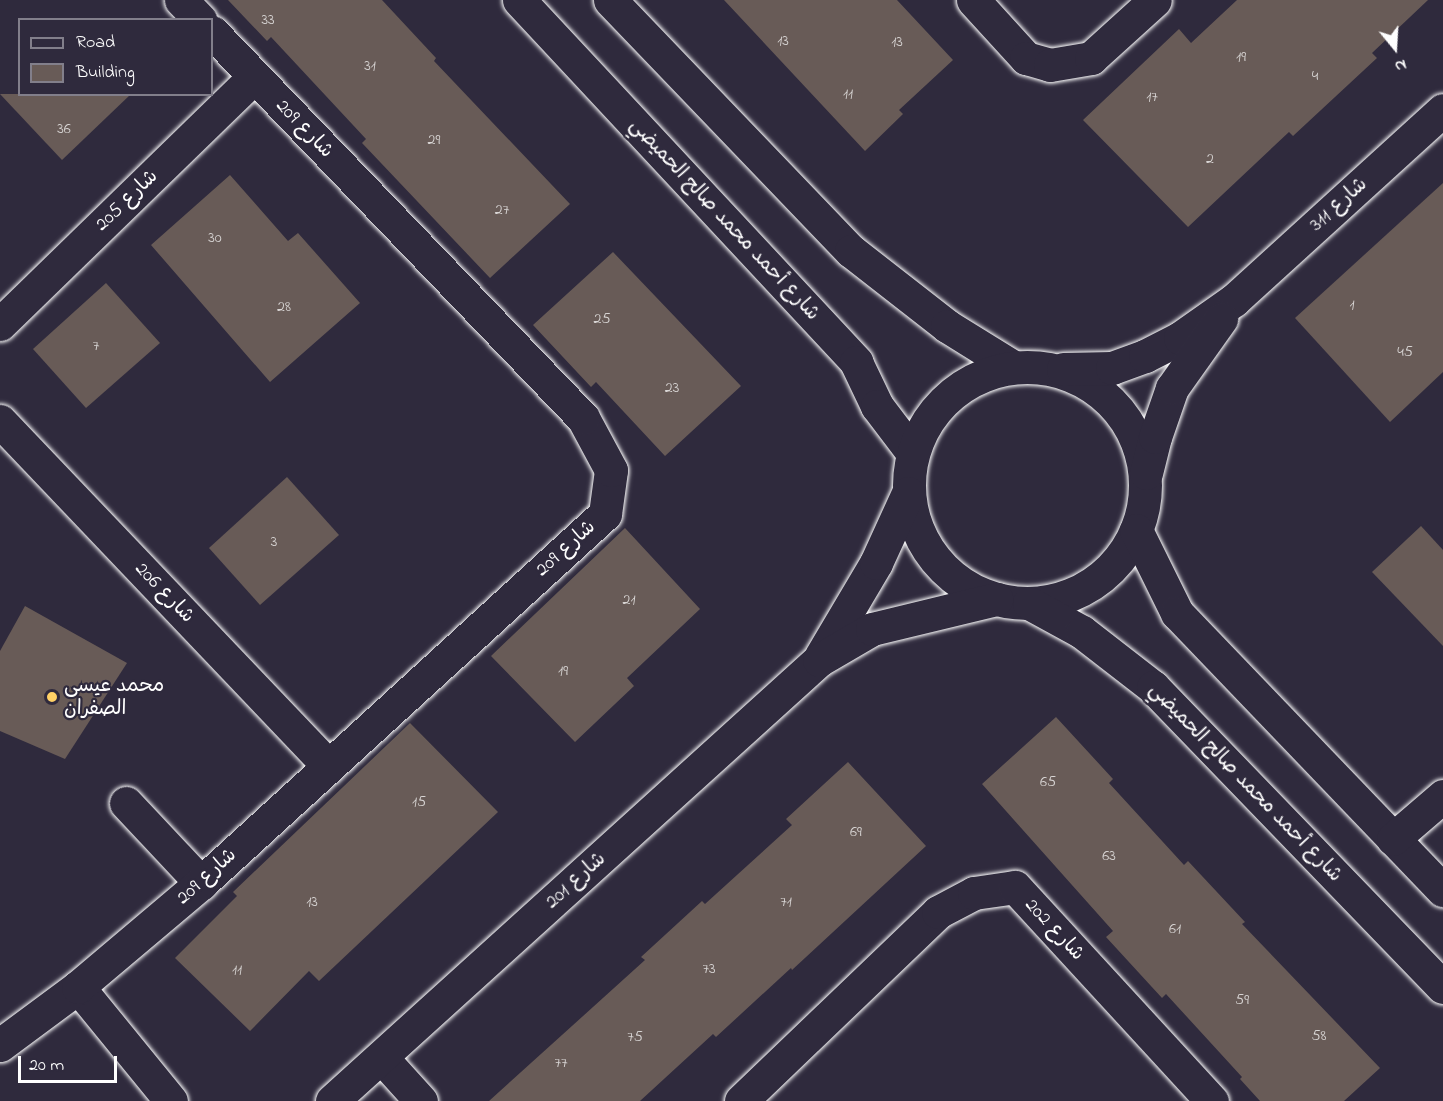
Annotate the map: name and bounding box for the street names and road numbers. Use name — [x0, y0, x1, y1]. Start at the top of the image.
street label: شارع 209 — [270, 94, 338, 164]
street label: شارع أحمد محمد صالح الحميضي — [624, 114, 824, 326]
street label: شارع 205 — [91, 165, 163, 237]
street label: شارع 311 — [1305, 173, 1373, 237]
street label: شارع 209 — [531, 516, 601, 582]
street label: شارع 206 — [129, 557, 199, 629]
street label: شارع أحمد محمد صالح الحميضي — [1143, 678, 1347, 888]
street label: شارع 209 — [172, 844, 242, 910]
street label: شارع 201 — [541, 848, 611, 914]
street label: شارع 202 — [1019, 894, 1089, 966]

